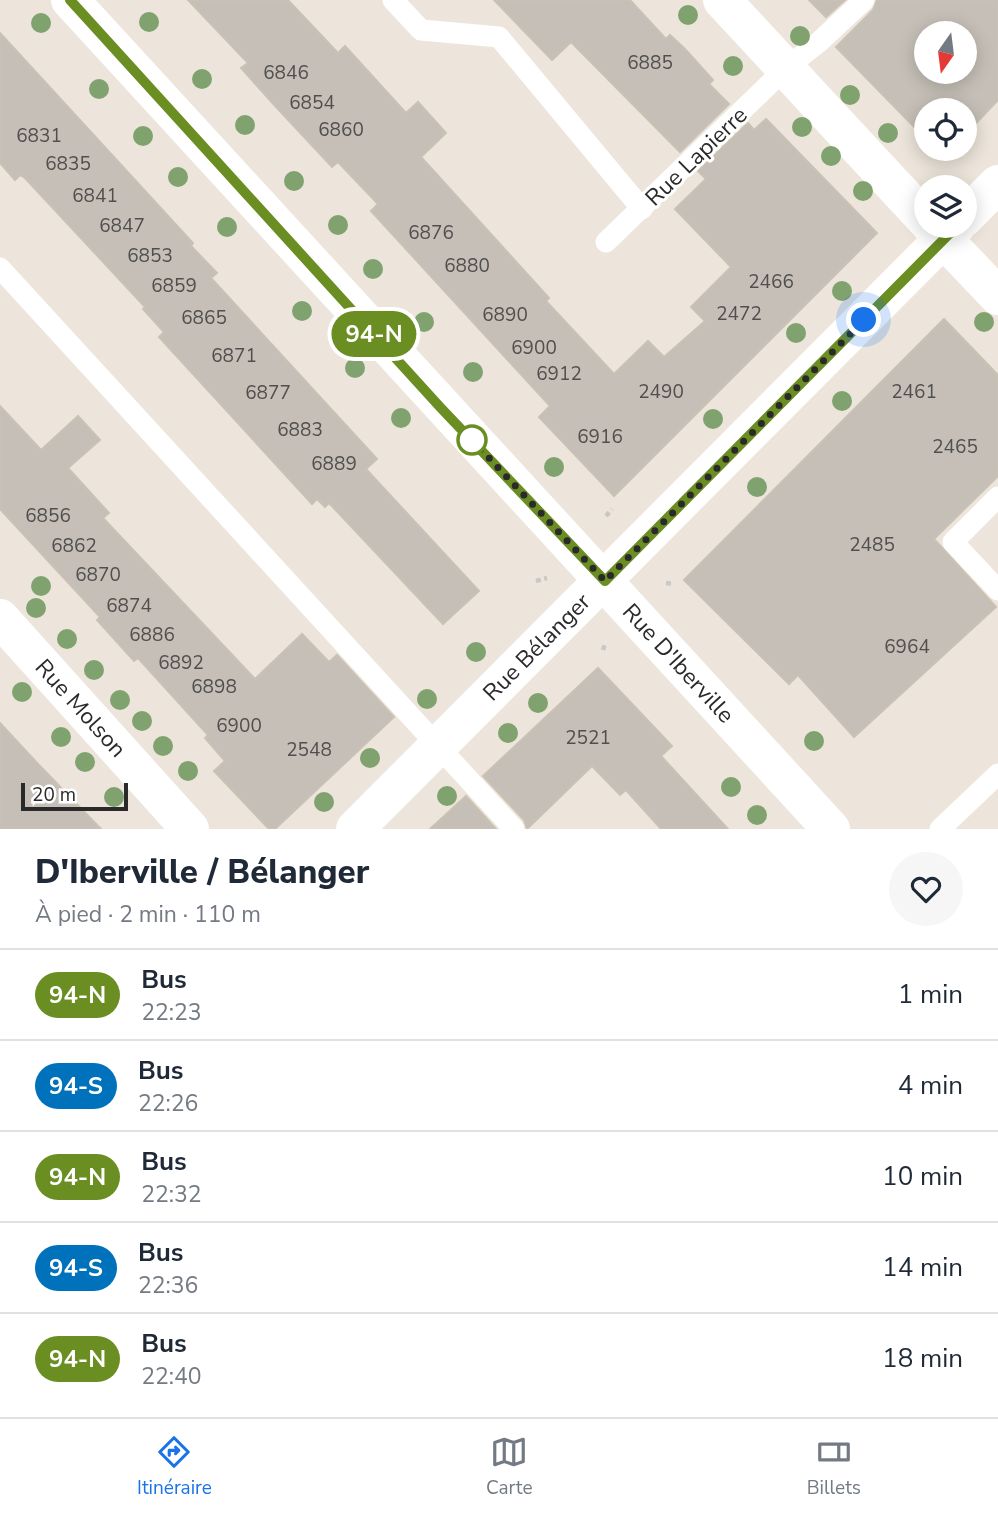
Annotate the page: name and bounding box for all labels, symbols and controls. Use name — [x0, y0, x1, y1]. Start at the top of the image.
north arrow — [914, 21, 976, 84]
map controls — [914, 21, 977, 238]
house number: 6885 — [627, 50, 673, 76]
house number: 6846 — [263, 60, 309, 86]
house number: 6854 — [289, 90, 335, 116]
button: locate — [914, 98, 977, 161]
street label: Rue Lapierre — [639, 100, 754, 213]
house number: 6860 — [318, 117, 364, 143]
house number: 6831 — [16, 123, 62, 149]
house number: 6835 — [45, 151, 91, 177]
button: layers — [914, 175, 977, 238]
house number: 6841 — [72, 183, 118, 209]
house number: 6847 — [99, 213, 145, 239]
house number: 6876 — [408, 220, 454, 246]
house number: 6853 — [127, 243, 173, 269]
house number: 6880 — [444, 253, 490, 279]
house number: 2466 — [748, 269, 794, 295]
house number: 6859 — [151, 273, 197, 299]
house number: 2472 — [716, 301, 762, 327]
house number: 6890 — [482, 302, 528, 328]
your location — [846, 302, 881, 337]
house number: 6865 — [181, 305, 227, 331]
line badge: 94-N — [325, 311, 423, 357]
text: 94-N — [345, 318, 403, 350]
house number: 6900 — [511, 335, 557, 361]
house number: 6871 — [211, 343, 257, 369]
house number: 6912 — [536, 361, 582, 387]
house number: 2490 — [638, 379, 684, 405]
house number: 2461 — [891, 379, 937, 405]
house number: 6877 — [245, 380, 291, 406]
house number: 6883 — [277, 417, 323, 443]
house number: 6916 — [577, 424, 623, 450]
unlabelled marker — [457, 425, 487, 455]
house number: 2465 — [932, 434, 978, 460]
house number: 6889 — [311, 451, 357, 477]
house number: 6856 — [25, 503, 71, 529]
house number: 2485 — [849, 532, 895, 558]
house number: 6862 — [51, 533, 97, 559]
house number: 6870 — [75, 562, 121, 588]
street label: Rue Bélanger — [476, 586, 598, 708]
house number: 6874 — [106, 593, 152, 619]
street label: Rue D'Iberville — [615, 597, 741, 730]
house number: 6886 — [129, 622, 175, 648]
house number: 6964 — [884, 634, 930, 660]
house number: 6892 — [158, 650, 204, 676]
street label: Rue Molson — [28, 652, 133, 764]
house number: 6898 — [191, 674, 237, 700]
house number: 6900 — [216, 713, 262, 739]
house number: 2521 — [565, 725, 611, 751]
house number: 2548 — [286, 737, 332, 763]
scale bar — [21, 780, 128, 812]
text: 20 m — [32, 782, 76, 808]
text: D'Iberville / Bélanger — [35, 850, 369, 895]
button: heart — [889, 852, 963, 926]
text: À pied · 2 min · 110 m — [35, 899, 261, 930]
text: Bus — [141, 962, 187, 997]
text: 1 min — [898, 977, 963, 1012]
text: 94-N — [49, 979, 106, 1011]
text: 22:23 — [141, 997, 202, 1028]
text: Bus — [138, 1053, 184, 1088]
text: 4 min — [898, 1068, 963, 1103]
text: 94-S — [49, 1070, 103, 1102]
text: 22:26 — [138, 1088, 198, 1119]
text: Bus — [141, 1144, 187, 1179]
text: 10 min — [882, 1159, 963, 1194]
text: 94-N — [49, 1161, 106, 1193]
text: 22:32 — [141, 1179, 202, 1210]
text: Bus — [138, 1235, 184, 1270]
text: 14 min — [882, 1250, 963, 1285]
text: 94-S — [49, 1252, 103, 1284]
text: 22:36 — [138, 1270, 198, 1301]
text: Bus — [141, 1326, 187, 1361]
text: 18 min — [882, 1341, 963, 1376]
text: 94-N — [49, 1343, 106, 1375]
text: 22:40 — [141, 1361, 202, 1392]
tab: Itinéraire — [137, 1433, 212, 1501]
tab: Carte — [486, 1433, 533, 1501]
tab: Billets — [807, 1433, 861, 1501]

